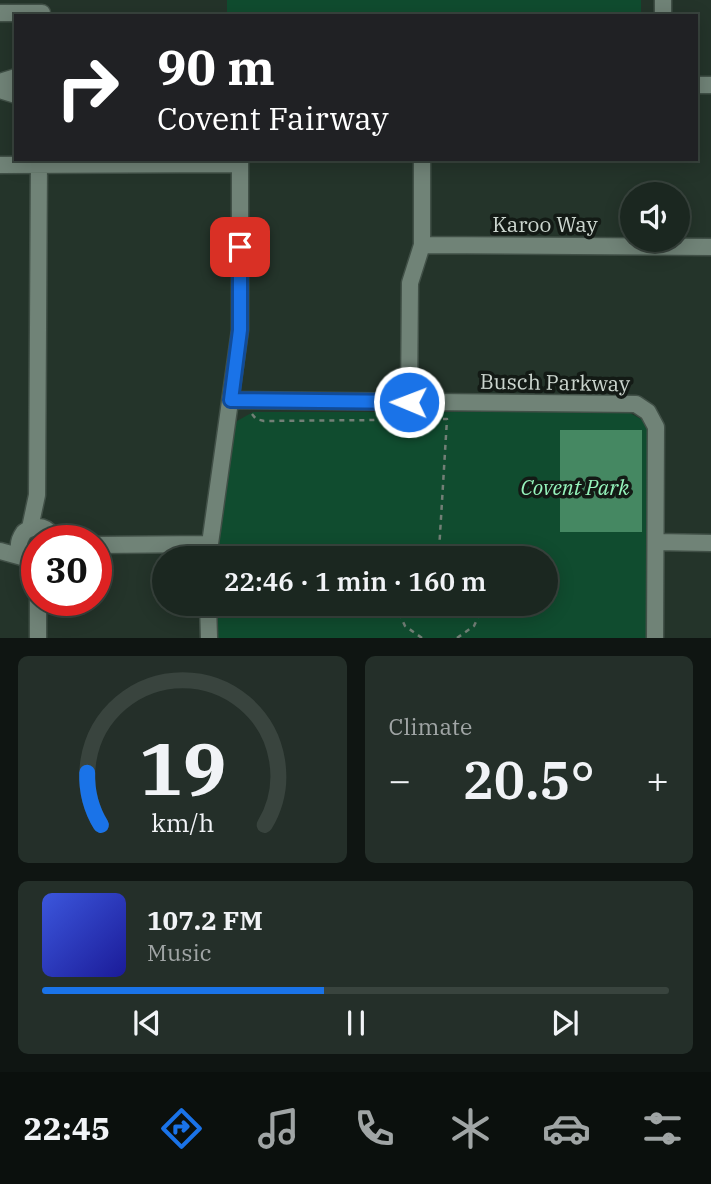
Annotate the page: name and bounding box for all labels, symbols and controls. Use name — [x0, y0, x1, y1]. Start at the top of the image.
text: 90 m — [157, 35, 275, 98]
icon: right — [42, 42, 133, 133]
text: Covent Fairway — [157, 97, 389, 139]
map controls — [620, 182, 690, 252]
button: sound — [620, 182, 690, 252]
street label: Karoo Way — [492, 210, 599, 238]
pin — [210, 217, 270, 277]
icon: arrive — [221, 228, 259, 266]
position arrow — [372, 365, 446, 439]
street label: Busch Parkway — [480, 367, 631, 397]
park label: Covent Park — [521, 473, 630, 501]
speed limit sign: 30 — [21, 525, 112, 616]
text: 22:46 · 1 min · 160 m — [224, 564, 486, 598]
text: Climate — [389, 711, 472, 741]
text: 19 — [139, 721, 226, 816]
text: 20.5° — [463, 746, 595, 813]
text: − — [389, 755, 411, 804]
text: + — [646, 755, 669, 804]
text: km/h — [151, 806, 214, 839]
text: 107.2 FM — [147, 903, 263, 937]
text: Music — [147, 937, 212, 967]
icon: previous — [128, 1004, 166, 1042]
icon: pause — [337, 1004, 375, 1042]
icon: next — [546, 1004, 584, 1042]
icon: directions — [157, 1104, 206, 1153]
icon: music — [254, 1104, 303, 1153]
icon: phone — [350, 1104, 399, 1153]
icon: climate — [446, 1104, 495, 1153]
icon: car — [542, 1104, 591, 1153]
icon: filters — [638, 1104, 687, 1153]
text: 22:45 — [24, 1107, 110, 1149]

